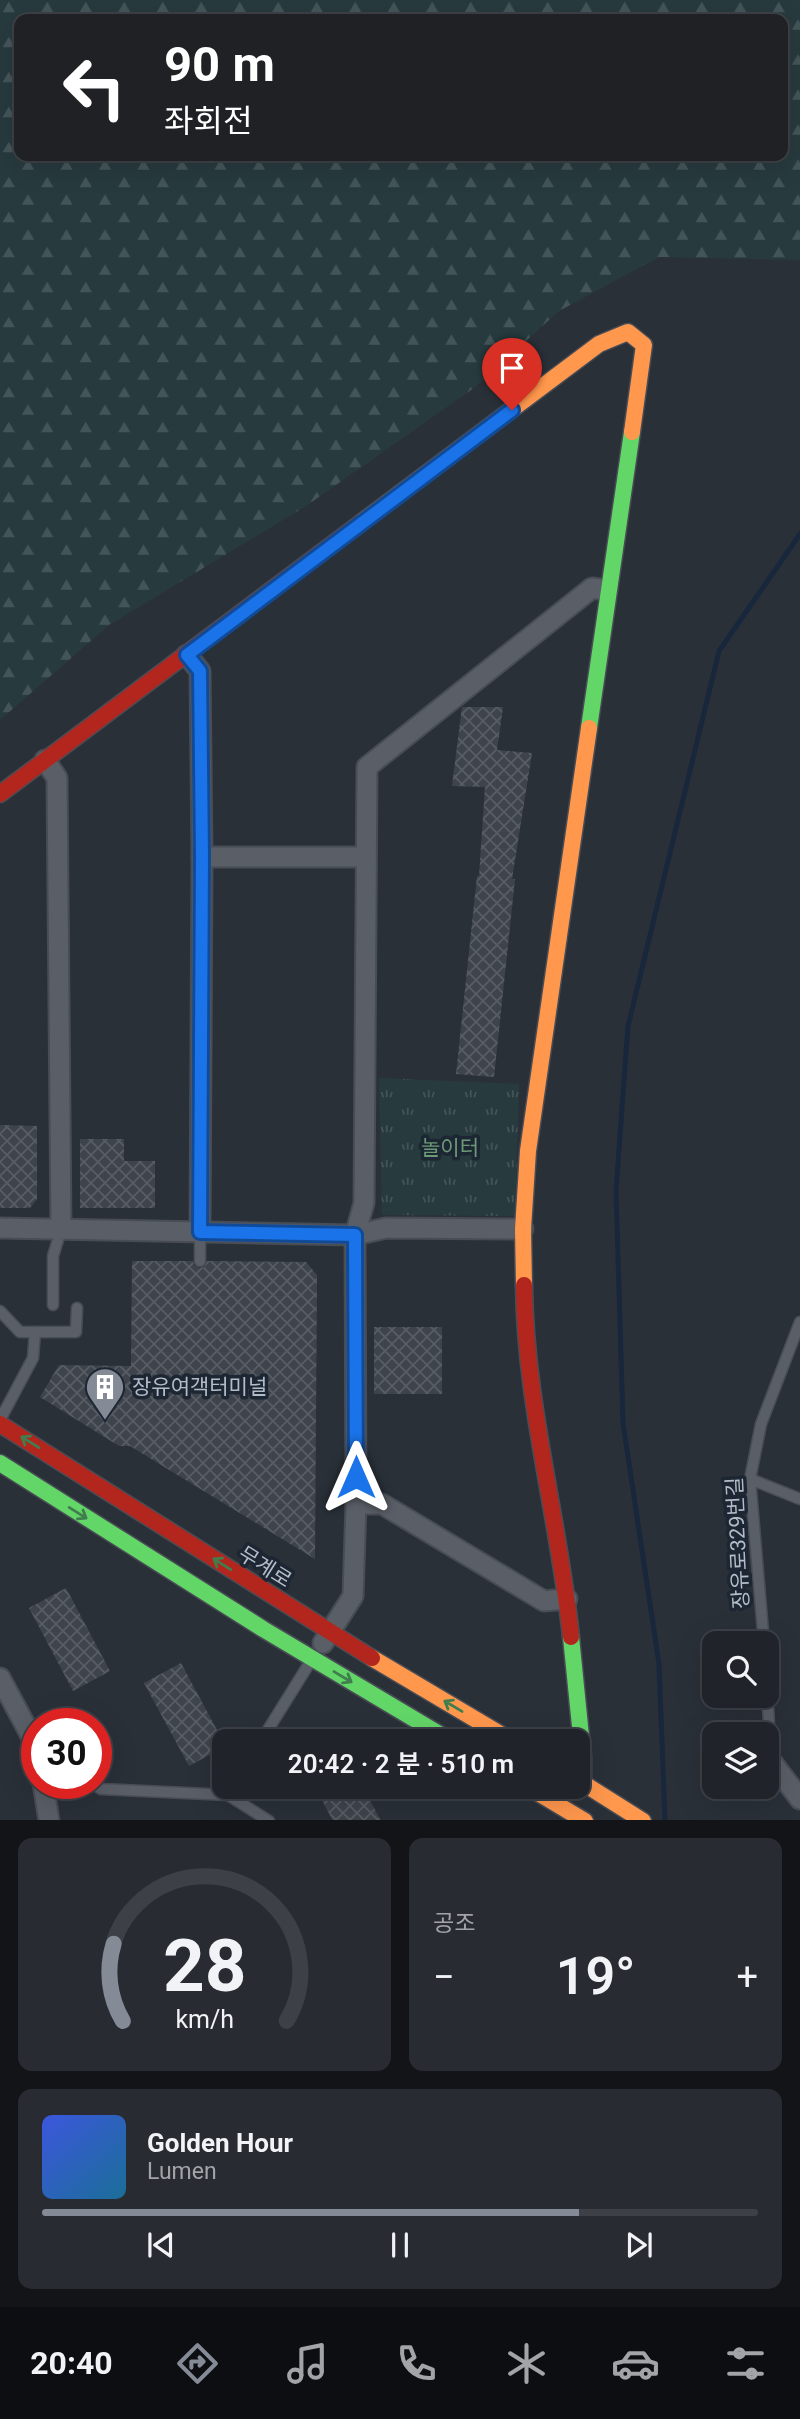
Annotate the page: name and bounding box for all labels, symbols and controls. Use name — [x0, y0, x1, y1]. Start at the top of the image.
text: 90 m — [164, 36, 275, 93]
icon: left — [49, 42, 140, 133]
text: 좌회전 — [164, 102, 252, 140]
pin — [482, 338, 542, 410]
icon: arrive — [493, 349, 531, 387]
park label: 놀이터 — [421, 1136, 479, 1160]
building icon: 장유여객터미널 — [84, 1366, 126, 1421]
place label: 장유여객터미널 — [132, 1375, 267, 1399]
one-way arrow — [20, 1435, 40, 1449]
position arrow — [319, 1440, 393, 1514]
street label: 장유로329번길 — [723, 1476, 753, 1610]
one-way arrow — [68, 1506, 88, 1520]
street label: 무계로 — [234, 1541, 296, 1593]
one-way arrow — [212, 1557, 232, 1571]
map controls — [702, 1631, 779, 1799]
button: search — [702, 1631, 779, 1708]
one-way arrow — [332, 1670, 352, 1684]
one-way arrow — [443, 1699, 463, 1713]
speed limit sign: 30 — [21, 1708, 112, 1799]
button: layers — [702, 1722, 779, 1799]
text: 20:42 · 2 분 · 510 m — [288, 1749, 514, 1779]
text: 공조 — [433, 1910, 475, 1937]
text: 28 — [163, 1923, 246, 2009]
text: 19° — [556, 1946, 635, 2007]
text: − — [433, 1955, 455, 1999]
text: + — [736, 1955, 758, 1999]
text: km/h — [175, 2004, 234, 2033]
text: Golden Hour — [147, 2128, 293, 2158]
text: Lumen — [147, 2158, 217, 2185]
icon: previous — [142, 2226, 180, 2264]
icon: pause — [381, 2226, 419, 2264]
icon: next — [620, 2226, 658, 2264]
icon: directions — [173, 2339, 222, 2388]
icon: music — [283, 2339, 332, 2388]
icon: phone — [392, 2339, 441, 2388]
icon: climate — [502, 2339, 551, 2388]
icon: car — [611, 2339, 660, 2388]
icon: filters — [721, 2339, 770, 2388]
text: 20:40 — [30, 2344, 113, 2382]

